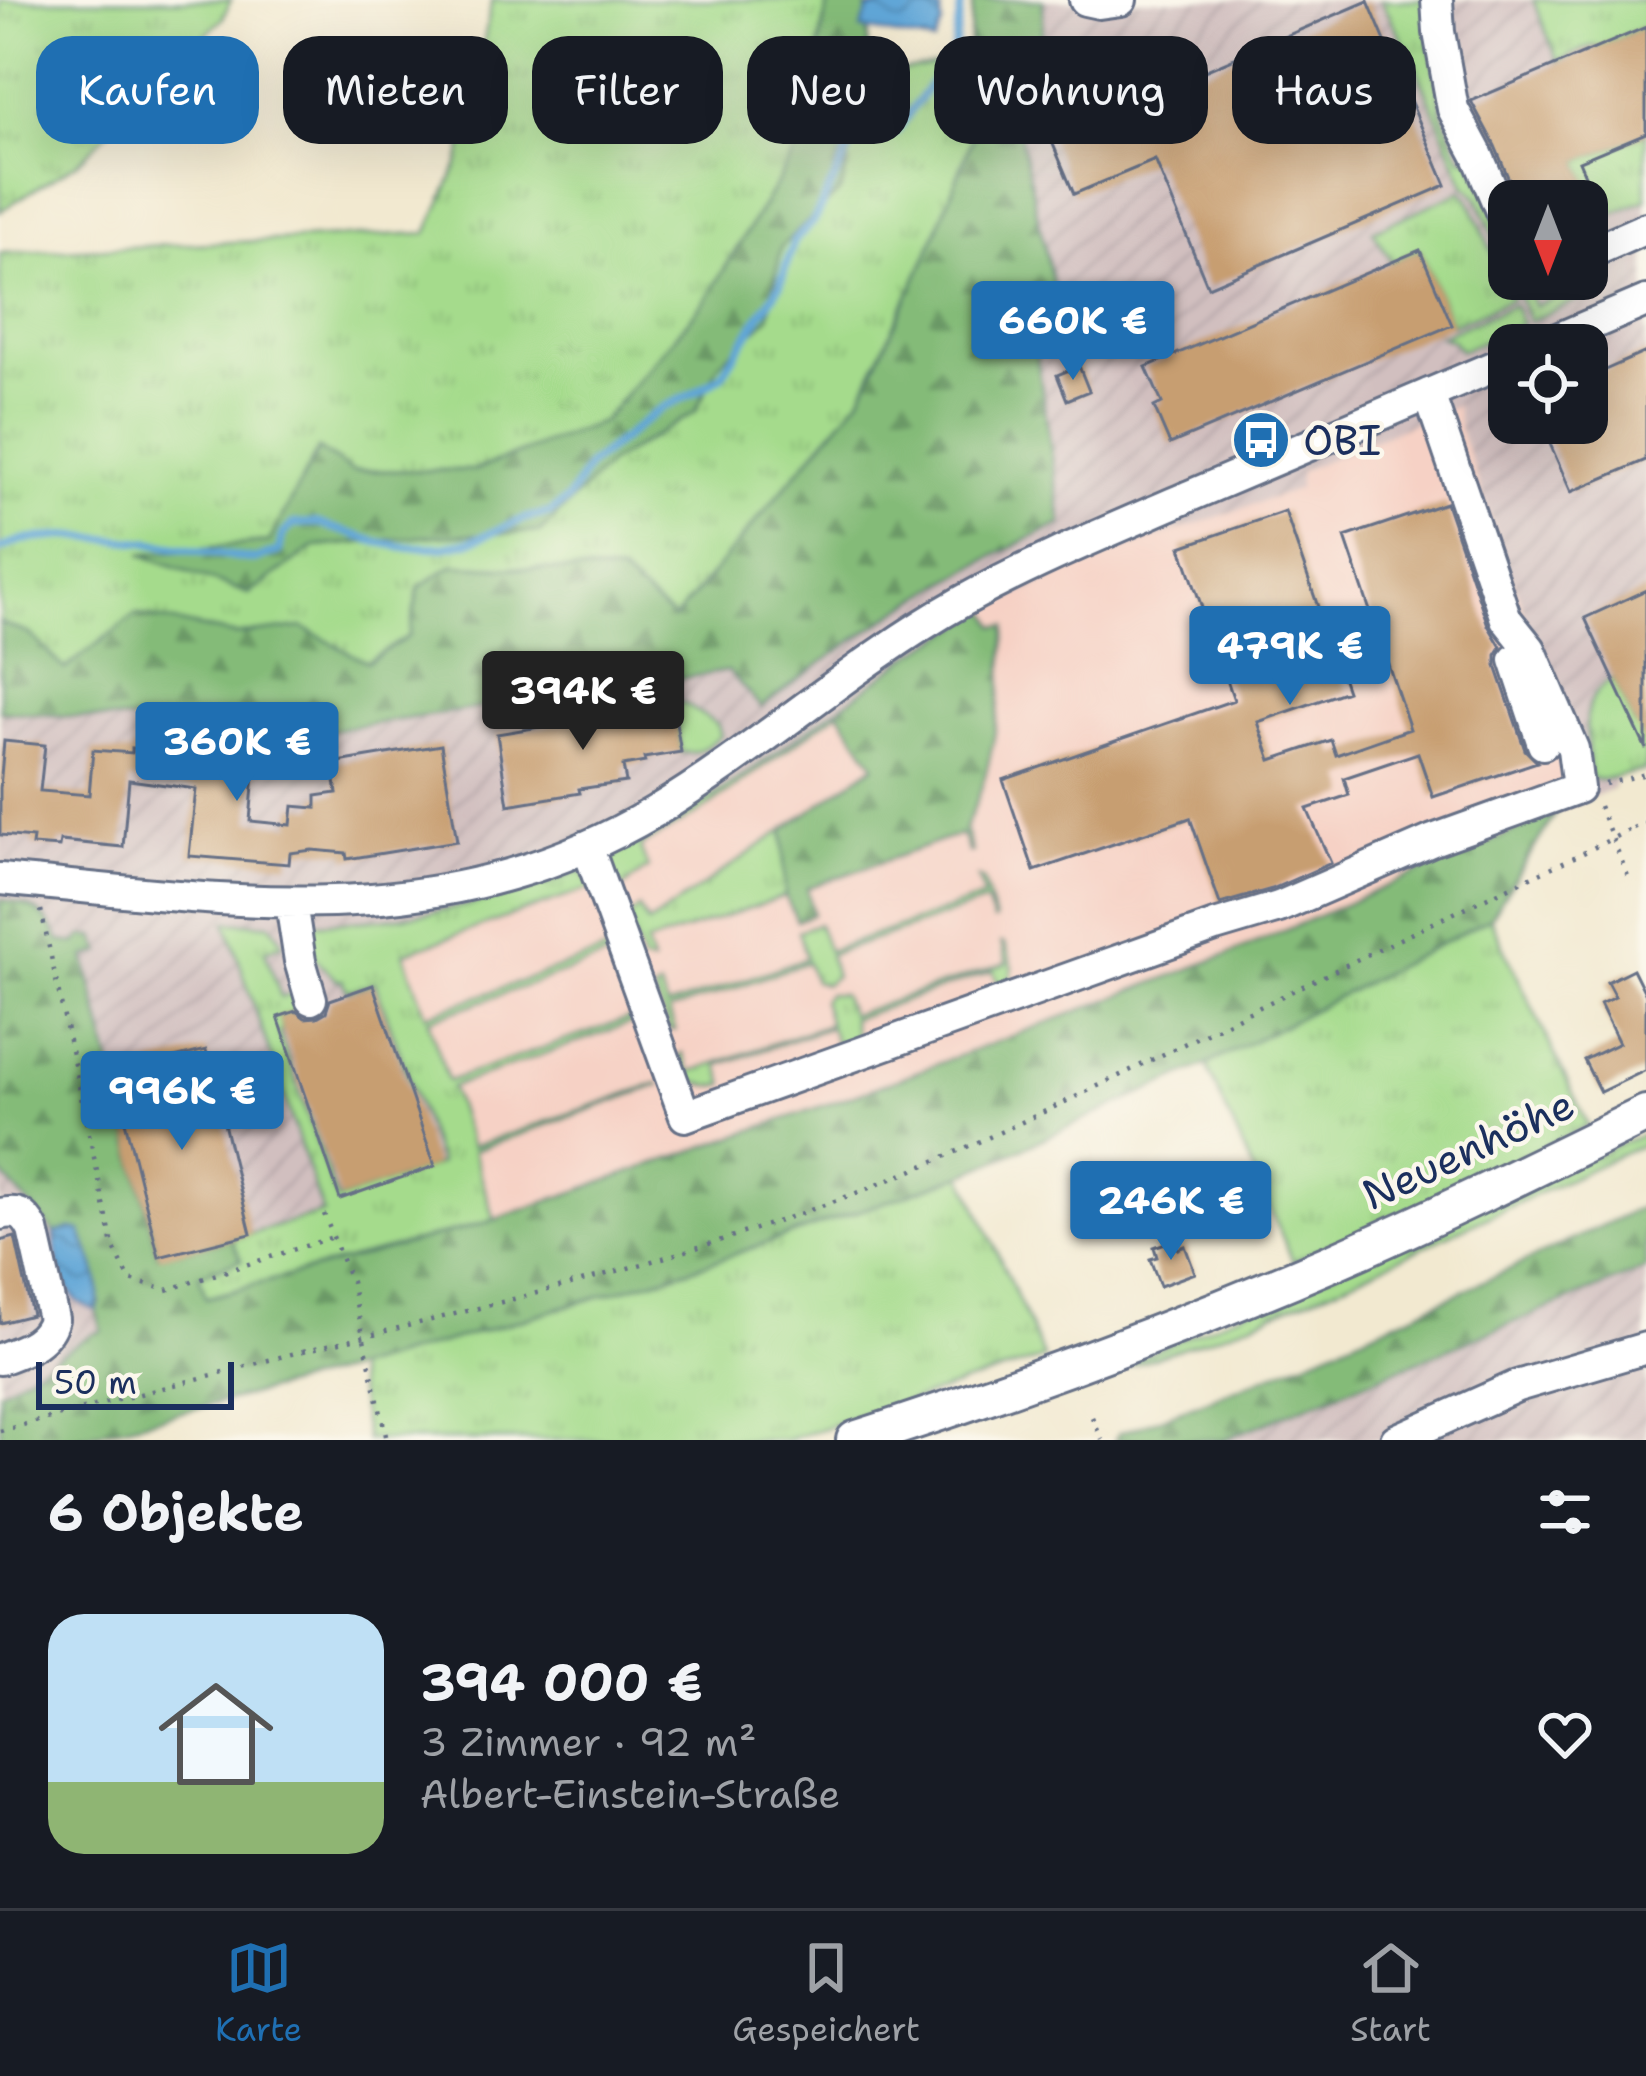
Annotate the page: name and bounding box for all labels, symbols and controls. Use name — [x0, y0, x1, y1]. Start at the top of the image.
chip: Kaufen — [36, 36, 259, 144]
chip: Mieten — [283, 36, 508, 144]
chip: Filter — [532, 36, 723, 144]
chip: Neu — [747, 36, 910, 144]
chip: Wohnung — [934, 36, 1208, 144]
chip: Haus — [1232, 36, 1416, 144]
north arrow — [1488, 180, 1608, 300]
map controls — [1488, 180, 1608, 444]
pin: 660K € — [975, 281, 1171, 383]
text: 660K € — [998, 294, 1148, 346]
button: locate — [1488, 324, 1608, 444]
bus stop icon: OBI — [1230, 409, 1292, 471]
place label: OBI — [1303, 412, 1381, 468]
pin: 479K € — [1192, 606, 1388, 708]
text: 479K € — [1216, 619, 1364, 671]
pin: 394K € — [485, 651, 681, 753]
text: 394K € — [509, 664, 657, 716]
pin: 360K € — [139, 702, 335, 804]
text: 360K € — [162, 715, 312, 767]
pin: 996K € — [84, 1051, 280, 1153]
text: 996K € — [108, 1064, 256, 1116]
street label: Neuenhöhe — [1353, 1075, 1583, 1223]
pin: 246K € — [1073, 1161, 1269, 1263]
text: 246K € — [1097, 1174, 1245, 1226]
scale bar — [36, 1356, 234, 1409]
text: 50 m — [54, 1360, 137, 1405]
text: 6 Objekte — [48, 1478, 304, 1546]
icon: filters — [1532, 1479, 1598, 1545]
text: 394 000 € — [420, 1648, 703, 1716]
icon: home — [144, 1662, 288, 1806]
icon: heart — [1532, 1701, 1598, 1767]
text: 3 Zimmer · 92 m² — [420, 1716, 756, 1768]
text: Albert-Einstein-Straße — [420, 1768, 840, 1820]
tab: Karte — [215, 1935, 302, 2052]
tab: Gespeichert — [732, 1935, 920, 2052]
tab: Start — [1350, 1935, 1431, 2052]

